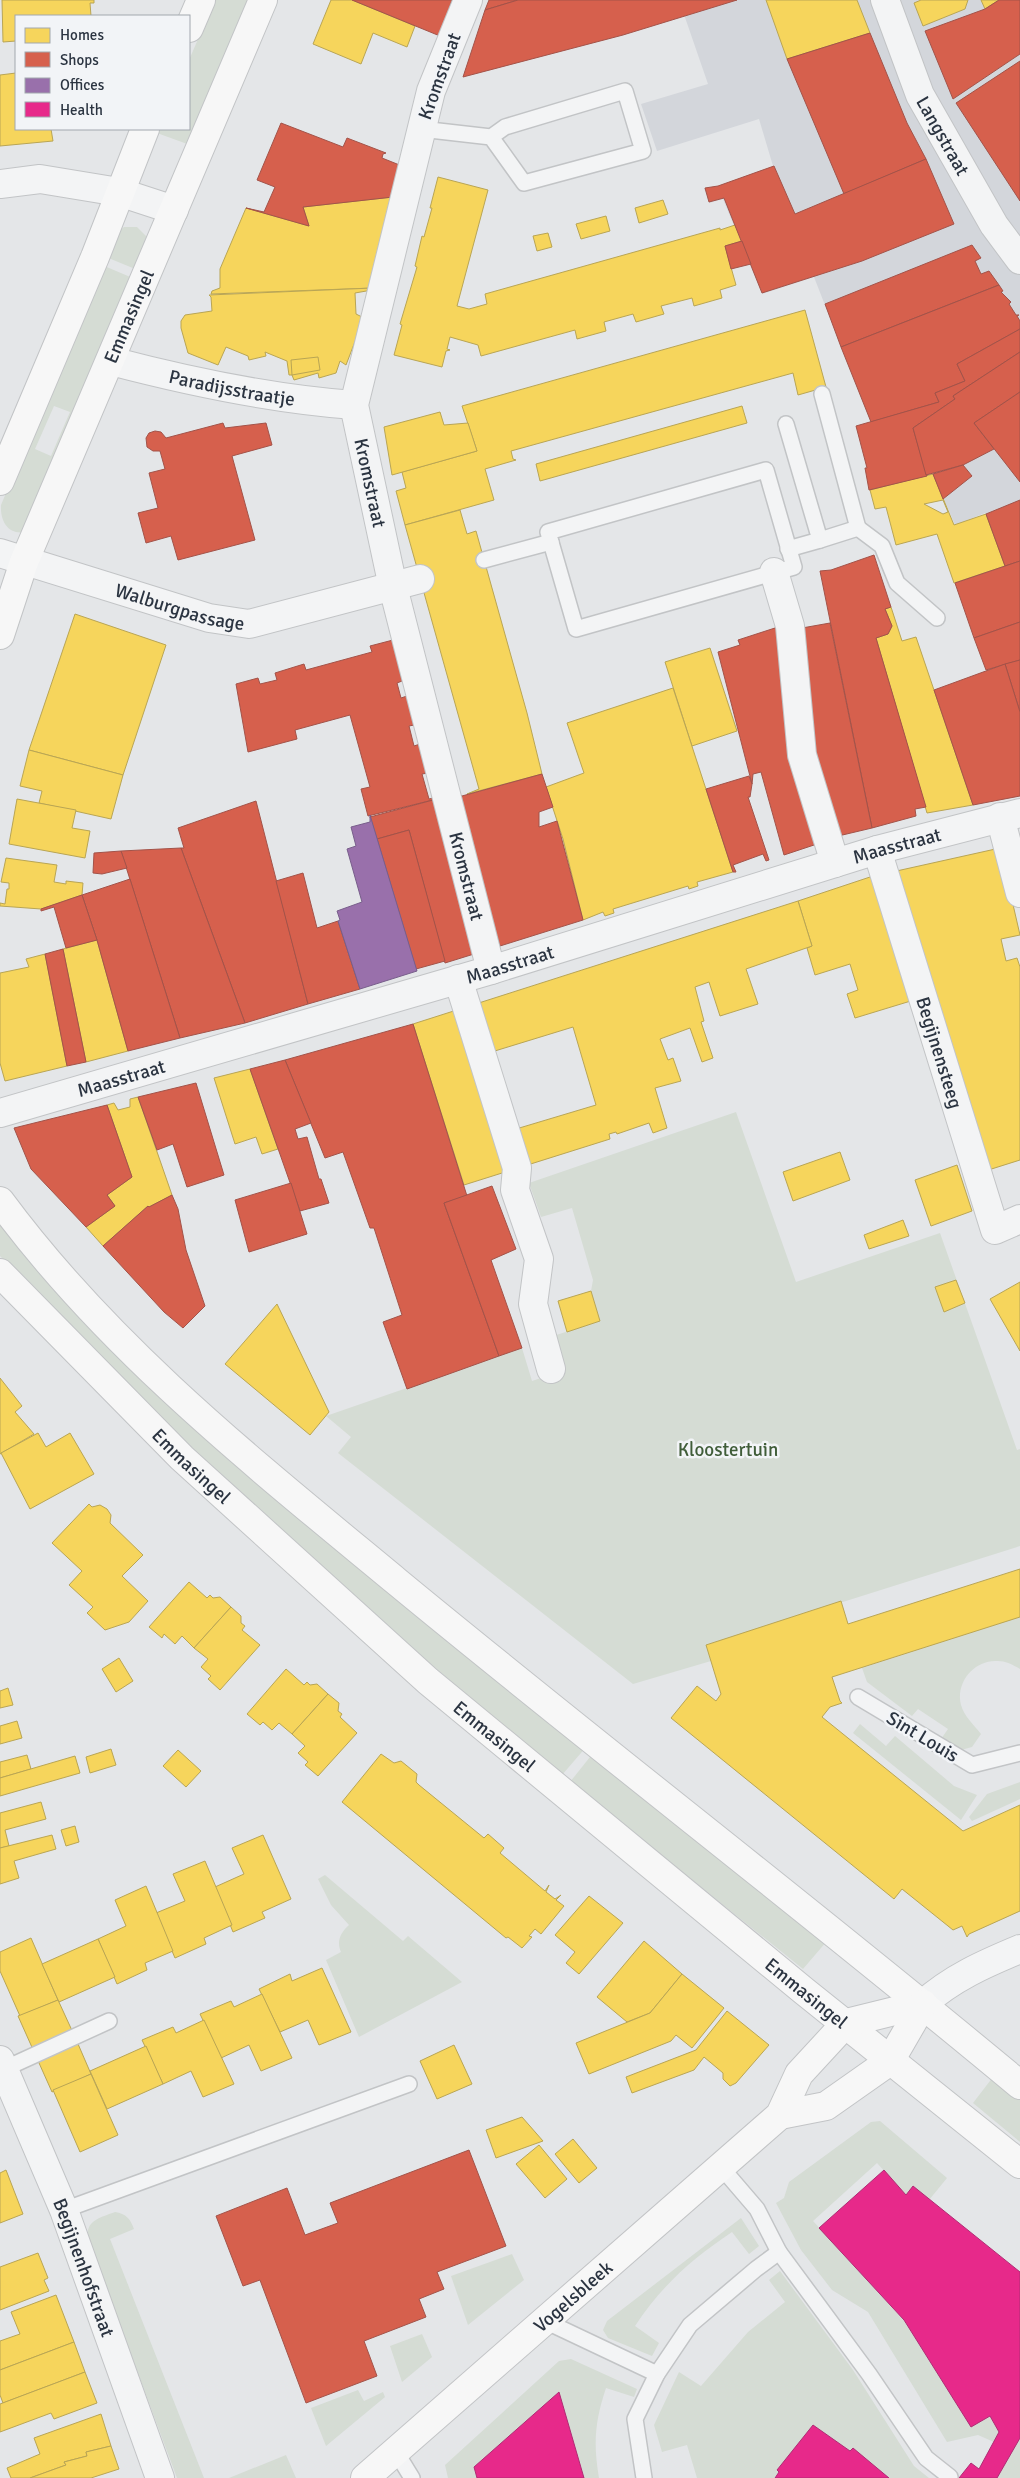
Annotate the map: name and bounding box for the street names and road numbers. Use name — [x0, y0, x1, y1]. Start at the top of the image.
street label: Kromstraat — [413, 29, 467, 123]
street label: Langstraat — [910, 92, 974, 180]
street label: Emmasingel — [99, 266, 160, 367]
street label: Paradijsstraatje — [166, 365, 296, 412]
street label: Kromstraat — [348, 436, 391, 530]
street label: Walburgpassage — [112, 579, 246, 636]
street label: Maasstraat — [850, 823, 944, 870]
street label: Kromstraat — [443, 829, 489, 923]
street label: Maasstraat — [463, 940, 557, 990]
street label: Begijnensteeg — [910, 994, 968, 1112]
street label: Maasstraat — [74, 1054, 168, 1103]
street label: Emmasingel — [147, 1424, 236, 1510]
street label: Emmasingel — [448, 1696, 540, 1778]
street label: Sint Louis — [882, 1706, 963, 1768]
street label: Emmasingel — [760, 1953, 852, 2034]
street label: Begijnenhofstraat — [47, 2195, 120, 2341]
street label: Vogelsbleek — [529, 2256, 618, 2338]

